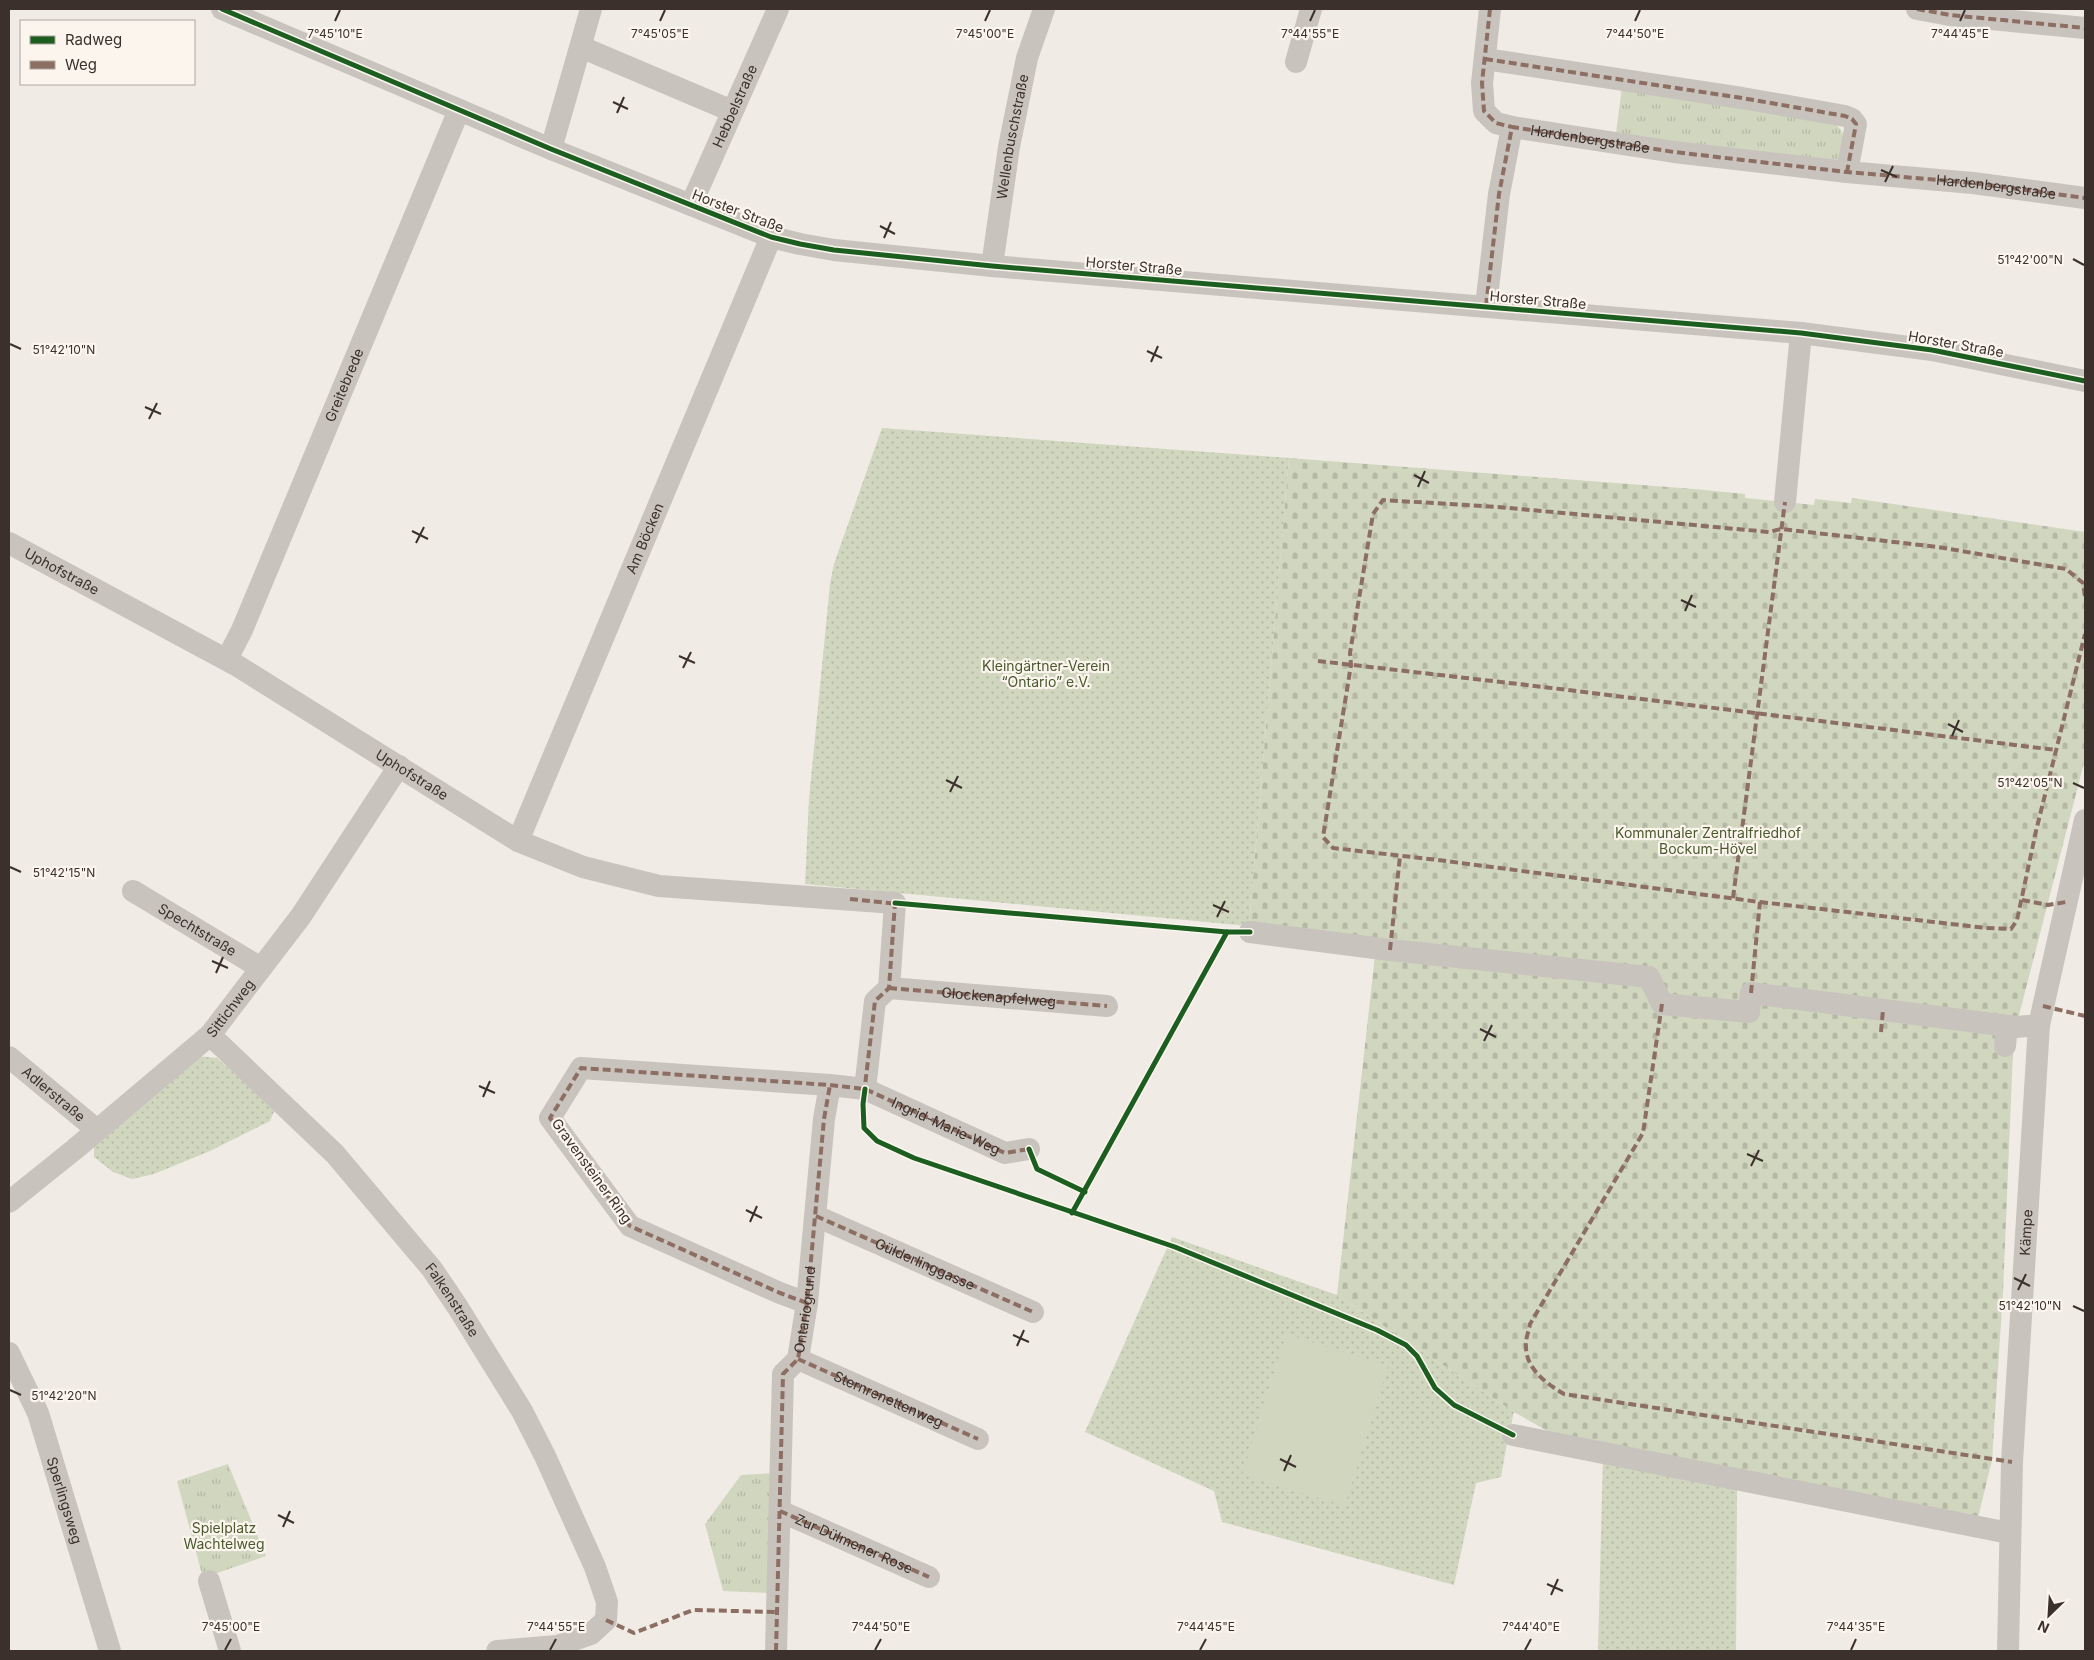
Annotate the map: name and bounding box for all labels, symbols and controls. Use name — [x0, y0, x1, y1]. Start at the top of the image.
legend — [20, 20, 195, 85]
text: 7°45'10"E — [307, 26, 363, 41]
text: 7°45'05"E — [631, 26, 689, 41]
text: 7°45'00"E — [956, 26, 1014, 41]
text: 7°44'55"E — [1281, 26, 1339, 41]
text: 7°44'50"E — [1606, 26, 1664, 41]
text: 7°44'45"E — [1931, 26, 1989, 41]
text: Radweg — [65, 30, 122, 49]
text: Weg — [65, 55, 97, 74]
street label: Hebbelstraße — [708, 62, 760, 150]
street label: Wellenbuschstraße — [993, 72, 1032, 200]
street label: Hardenbergstraße — [1529, 121, 1651, 156]
street label: Hardenbergstraße — [1936, 171, 2057, 202]
street label: Horster Straße — [690, 185, 786, 236]
text: 51°42'00"N — [1997, 252, 2063, 267]
street label: Horster Straße — [1085, 253, 1183, 278]
street label: Horster Straße — [1489, 287, 1587, 312]
street label: Horster Straße — [1907, 327, 2005, 360]
text: 51°42'10"N — [33, 342, 95, 357]
street label: Greitebrede — [321, 346, 367, 424]
street label: Am Böcken — [622, 500, 667, 576]
street label: Uphofstraße — [22, 544, 102, 598]
park label: Kleingärtner-Verein “Ontario” e.V. — [982, 657, 1110, 690]
street label: Uphofstraße — [373, 745, 452, 803]
text: 51°42'05"N — [1997, 775, 2063, 790]
park label: Kommunaler Zentralfriedhof Bockum-Hövel — [1615, 824, 1801, 857]
text: 51°42'15"N — [33, 865, 95, 880]
street label: Spechtstraße — [155, 899, 240, 959]
street label: Sittichweg — [202, 975, 258, 1040]
street label: Glockenapfelweg — [941, 983, 1057, 1010]
street label: Adlerstraße — [19, 1063, 89, 1125]
street label: Ingrid-Marie-Weg — [889, 1093, 1003, 1158]
street label: Gravensteiner Ring — [549, 1115, 636, 1227]
street label: Kämpe — [2016, 1209, 2036, 1256]
street label: Gülderlinggasse — [872, 1234, 978, 1293]
street label: Falkenstraße — [422, 1259, 483, 1340]
street label: Ontariogrund — [790, 1265, 818, 1355]
text: 51°42'10"N — [1999, 1298, 2061, 1313]
street label: Sternrenettenweg — [831, 1367, 946, 1431]
text: 51°42'20"N — [31, 1388, 97, 1403]
street label: Sperlingsweg — [44, 1455, 86, 1546]
street label: Zur Dülmener Rose — [793, 1510, 916, 1577]
park label: Spielplatz Wachtelweg — [183, 1519, 265, 1552]
north arrow — [2024, 1590, 2074, 1640]
text: N — [2035, 1617, 2052, 1637]
text: 7°45'00"E — [202, 1619, 260, 1634]
text: 7°44'55"E — [527, 1619, 585, 1634]
text: 7°44'50"E — [852, 1619, 910, 1634]
text: 7°44'45"E — [1177, 1619, 1235, 1634]
text: 7°44'40"E — [1502, 1619, 1560, 1634]
text: 7°44'35"E — [1827, 1619, 1885, 1634]

